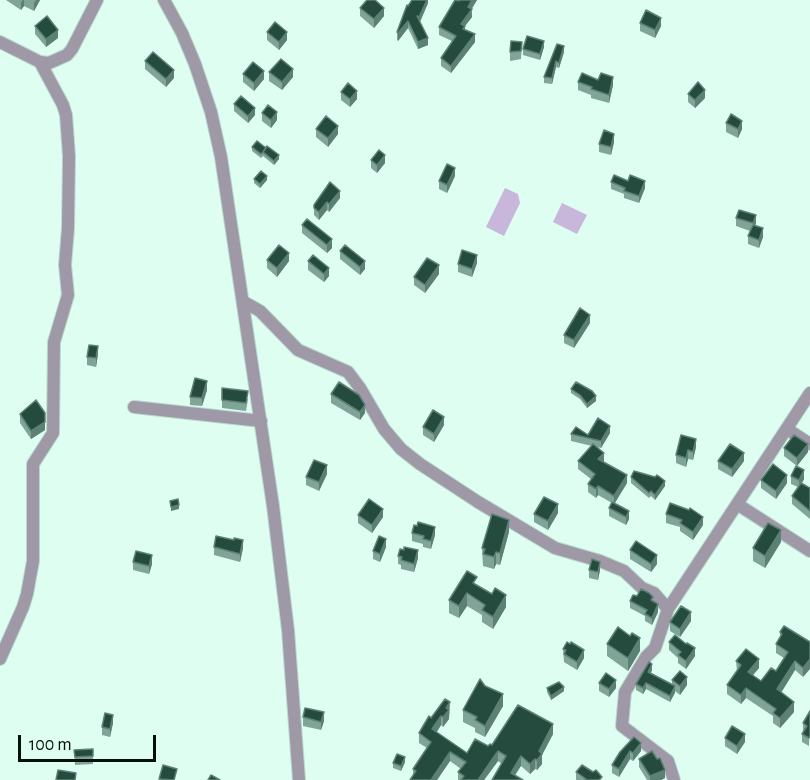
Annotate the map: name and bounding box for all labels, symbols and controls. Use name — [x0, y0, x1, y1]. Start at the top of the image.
scale bar — [21, 723, 159, 761]
text: 100 m — [29, 736, 72, 754]

